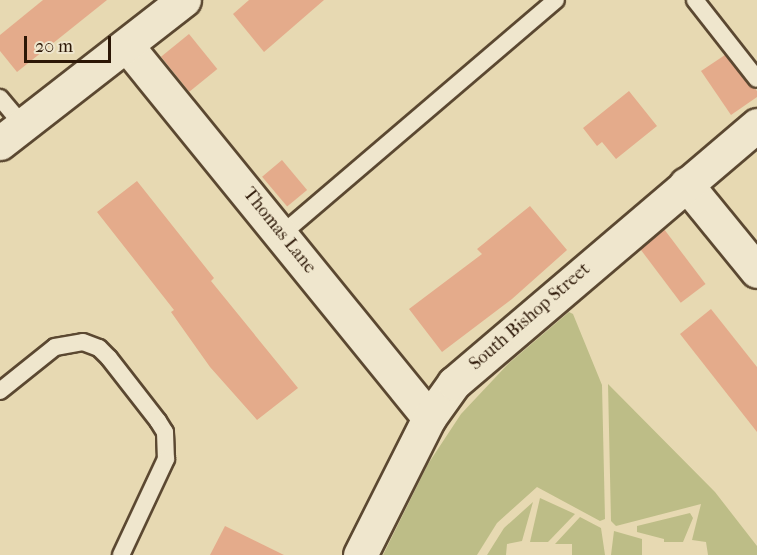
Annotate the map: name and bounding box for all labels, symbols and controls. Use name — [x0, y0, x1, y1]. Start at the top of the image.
scale bar — [27, 24, 114, 62]
text: 20 m — [35, 36, 73, 57]
street label: Thomas Lane — [238, 184, 320, 278]
street label: South Bishop Street — [465, 259, 595, 375]

